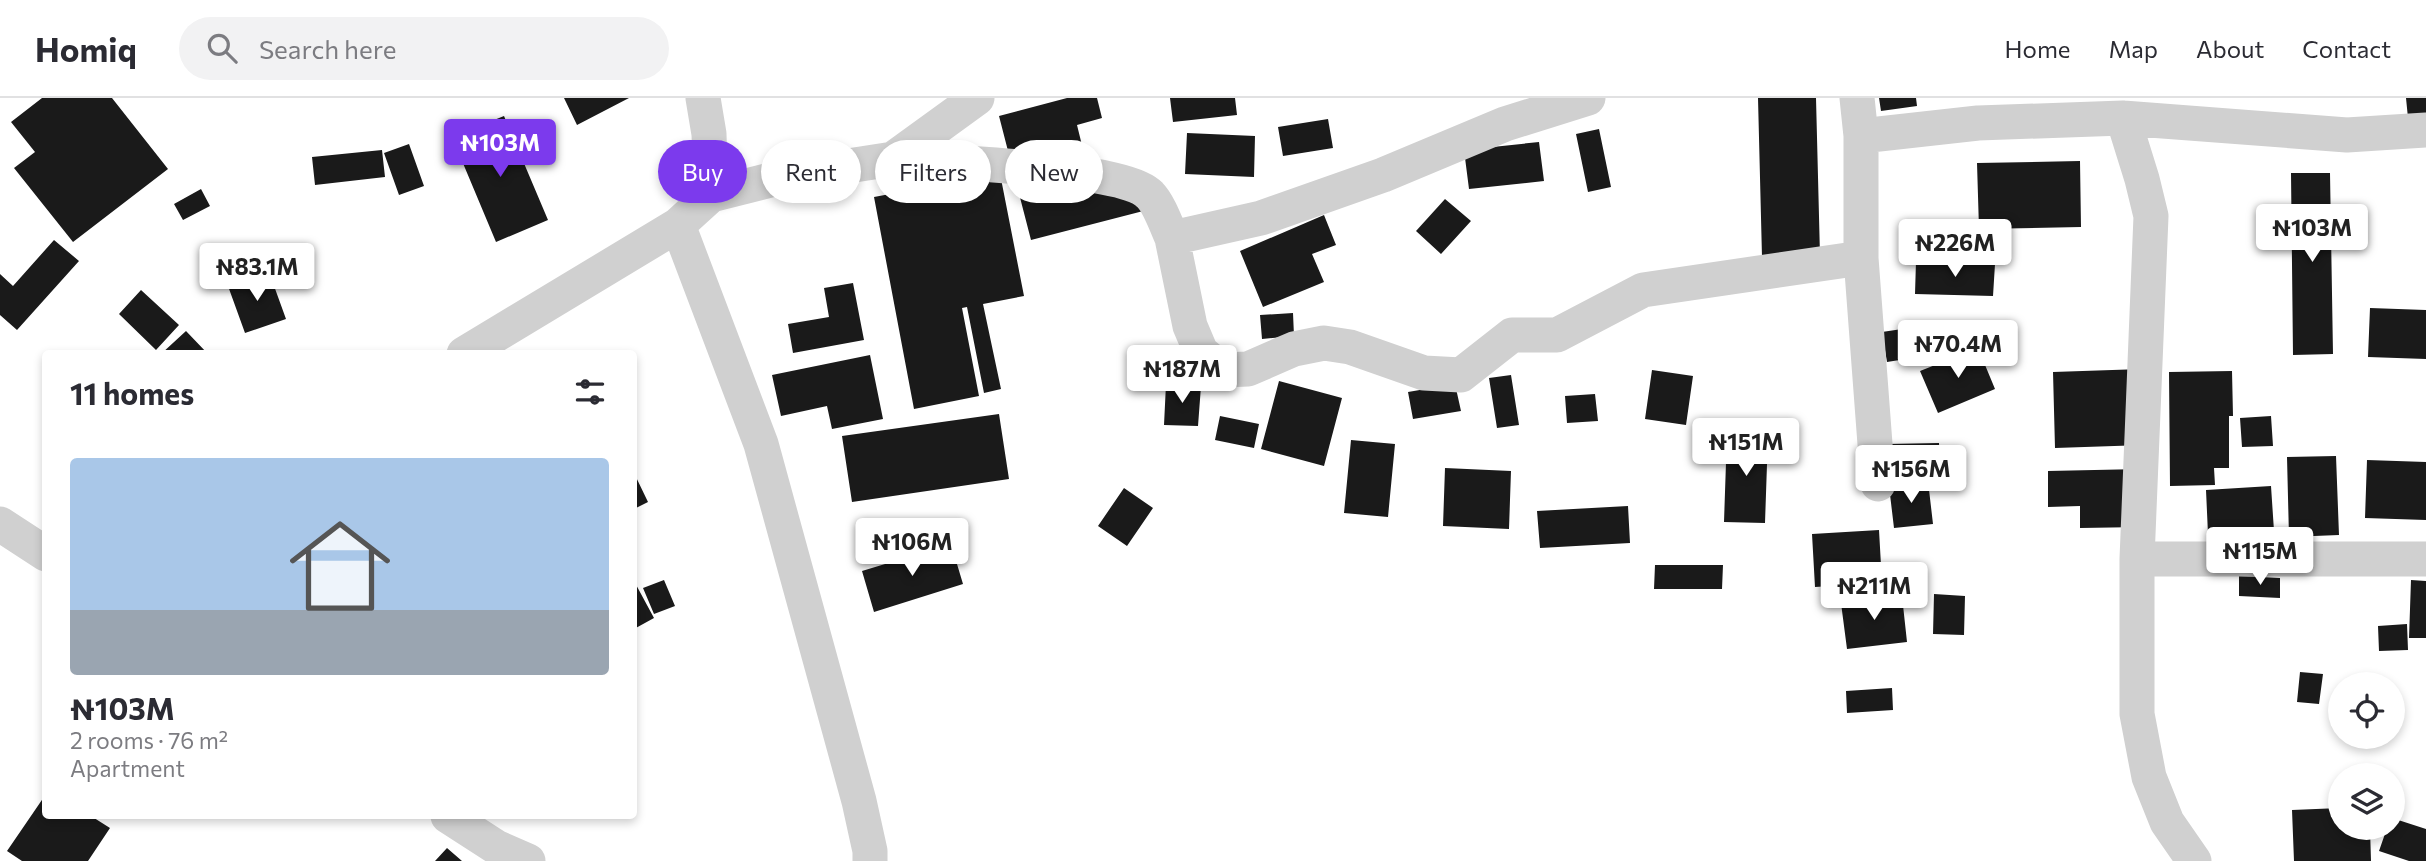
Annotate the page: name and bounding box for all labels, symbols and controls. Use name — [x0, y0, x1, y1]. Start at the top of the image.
search box — [179, 17, 669, 80]
text: Homiq — [35, 28, 137, 69]
icon: search — [203, 29, 241, 67]
text: Search here — [259, 33, 396, 64]
text: Home — [2005, 34, 2071, 63]
text: Map — [2109, 34, 2158, 63]
text: About — [2196, 34, 2264, 63]
text: Contact — [2302, 34, 2391, 63]
pin: ₦103M — [451, 120, 549, 179]
text: ₦103M — [460, 128, 540, 156]
chip: Buy — [658, 140, 747, 203]
chip: Rent — [761, 140, 861, 203]
chip: Filters — [875, 140, 991, 203]
chip: New — [1005, 140, 1103, 203]
pin: ₦103M — [2263, 204, 2361, 264]
text: ₦103M — [2272, 213, 2352, 241]
pin: ₦226M — [1906, 220, 2004, 279]
text: ₦226M — [1915, 228, 1995, 256]
pin: ₦83.1M — [200, 244, 314, 303]
text: ₦83.1M — [215, 252, 299, 280]
pin: ₦70.4M — [1901, 320, 2015, 380]
text: ₦70.4M — [1914, 329, 2002, 357]
pin: ₦187M — [1133, 345, 1231, 405]
text: ₦187M — [1143, 354, 1221, 382]
icon: filters — [571, 373, 609, 411]
text: 11 homes — [70, 374, 194, 411]
pin: ₦151M — [1697, 418, 1795, 478]
text: ₦151M — [1708, 427, 1784, 455]
pin: ₦156M — [1862, 446, 1960, 505]
text: ₦156M — [1871, 454, 1951, 482]
icon: home — [277, 503, 403, 629]
pin: ₦106M — [863, 518, 961, 578]
text: ₦106M — [871, 527, 953, 555]
pin: ₦115M — [2211, 528, 2309, 587]
text: ₦115M — [2222, 536, 2298, 564]
pin: ₦211M — [1825, 562, 1923, 622]
text: ₦211M — [1837, 571, 1911, 599]
map controls — [2328, 672, 2405, 840]
button: locate — [2328, 672, 2405, 749]
text: ₦103M — [70, 689, 175, 726]
text: 2 rooms · 76 m² — [70, 726, 228, 754]
text: Apartment — [70, 754, 185, 782]
button: layers — [2328, 763, 2405, 840]

